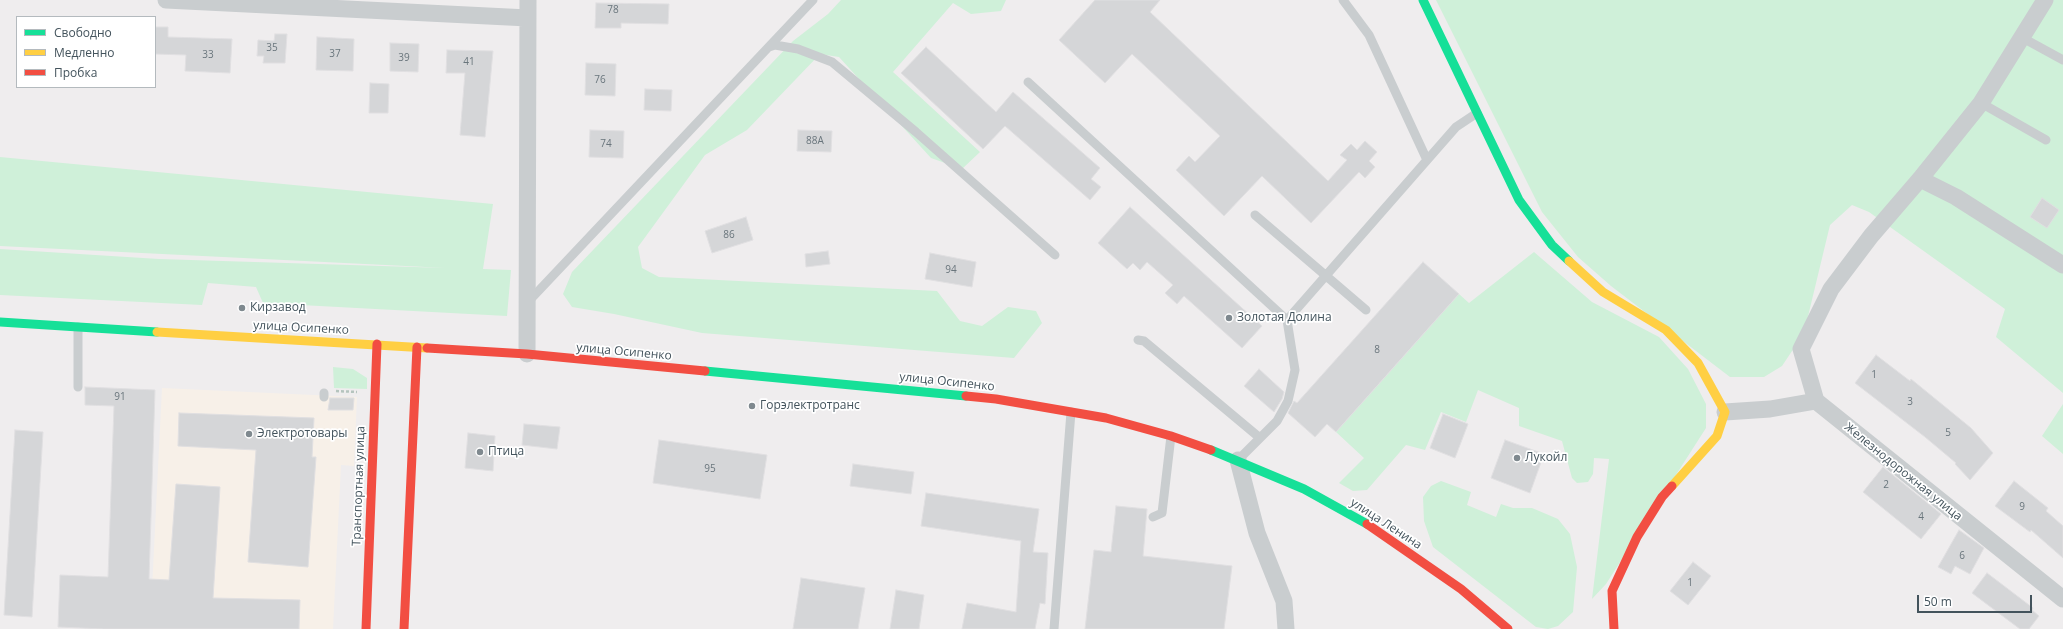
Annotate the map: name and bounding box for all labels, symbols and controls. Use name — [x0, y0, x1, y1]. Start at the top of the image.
house number: 78 — [607, 4, 619, 16]
legend — [16, 16, 156, 88]
text: Свободно — [54, 24, 112, 41]
house number: 35 — [266, 42, 278, 54]
text: Медленно — [54, 44, 114, 61]
house number: 37 — [329, 48, 341, 60]
house number: 33 — [202, 49, 214, 61]
house number: 39 — [398, 52, 410, 64]
house number: 41 — [463, 56, 475, 68]
text: Пробка — [54, 64, 97, 81]
house number: 76 — [594, 74, 606, 86]
house number: 88А — [806, 135, 824, 147]
house number: 74 — [600, 138, 612, 150]
house number: 86 — [723, 229, 735, 241]
house number: 94 — [945, 264, 957, 276]
place label: Кирзавод — [250, 301, 306, 315]
marker: Кирзавод — [237, 303, 247, 313]
place label: Золотая Долина — [1237, 311, 1332, 325]
marker: Золотая Долина — [1224, 313, 1234, 323]
street label: улица Осипенко — [253, 318, 349, 338]
street label: улица Осипенко — [576, 341, 672, 363]
house number: 8 — [1374, 344, 1380, 356]
house number: 1 — [1871, 369, 1877, 381]
street label: улица Осипенко — [899, 370, 995, 394]
house number: 91 — [114, 391, 126, 403]
house number: 3 — [1907, 396, 1913, 408]
place label: Горэлектротранс — [760, 399, 860, 413]
marker: Горэлектротранс — [747, 401, 757, 411]
street label: Железнодорожная улица — [1841, 420, 1965, 524]
street label: Транспортная улица — [350, 426, 368, 546]
place label: Электротовары — [257, 427, 348, 441]
house number: 5 — [1945, 427, 1951, 439]
marker: Электротовары — [244, 429, 254, 439]
place label: Птица — [488, 445, 524, 459]
marker: Птица — [475, 447, 485, 457]
place label: Лукойл — [1525, 451, 1567, 465]
marker: Лукойл — [1512, 453, 1522, 463]
house number: 95 — [704, 463, 716, 475]
house number: 2 — [1883, 479, 1889, 491]
street label: улица Ленина — [1347, 496, 1425, 552]
house number: 9 — [2019, 501, 2025, 513]
house number: 4 — [1918, 511, 1924, 523]
house number: 6 — [1959, 550, 1965, 562]
house number: 1 — [1687, 577, 1693, 589]
scale bar — [1919, 587, 2034, 613]
text: 50 m — [1924, 593, 1952, 610]

